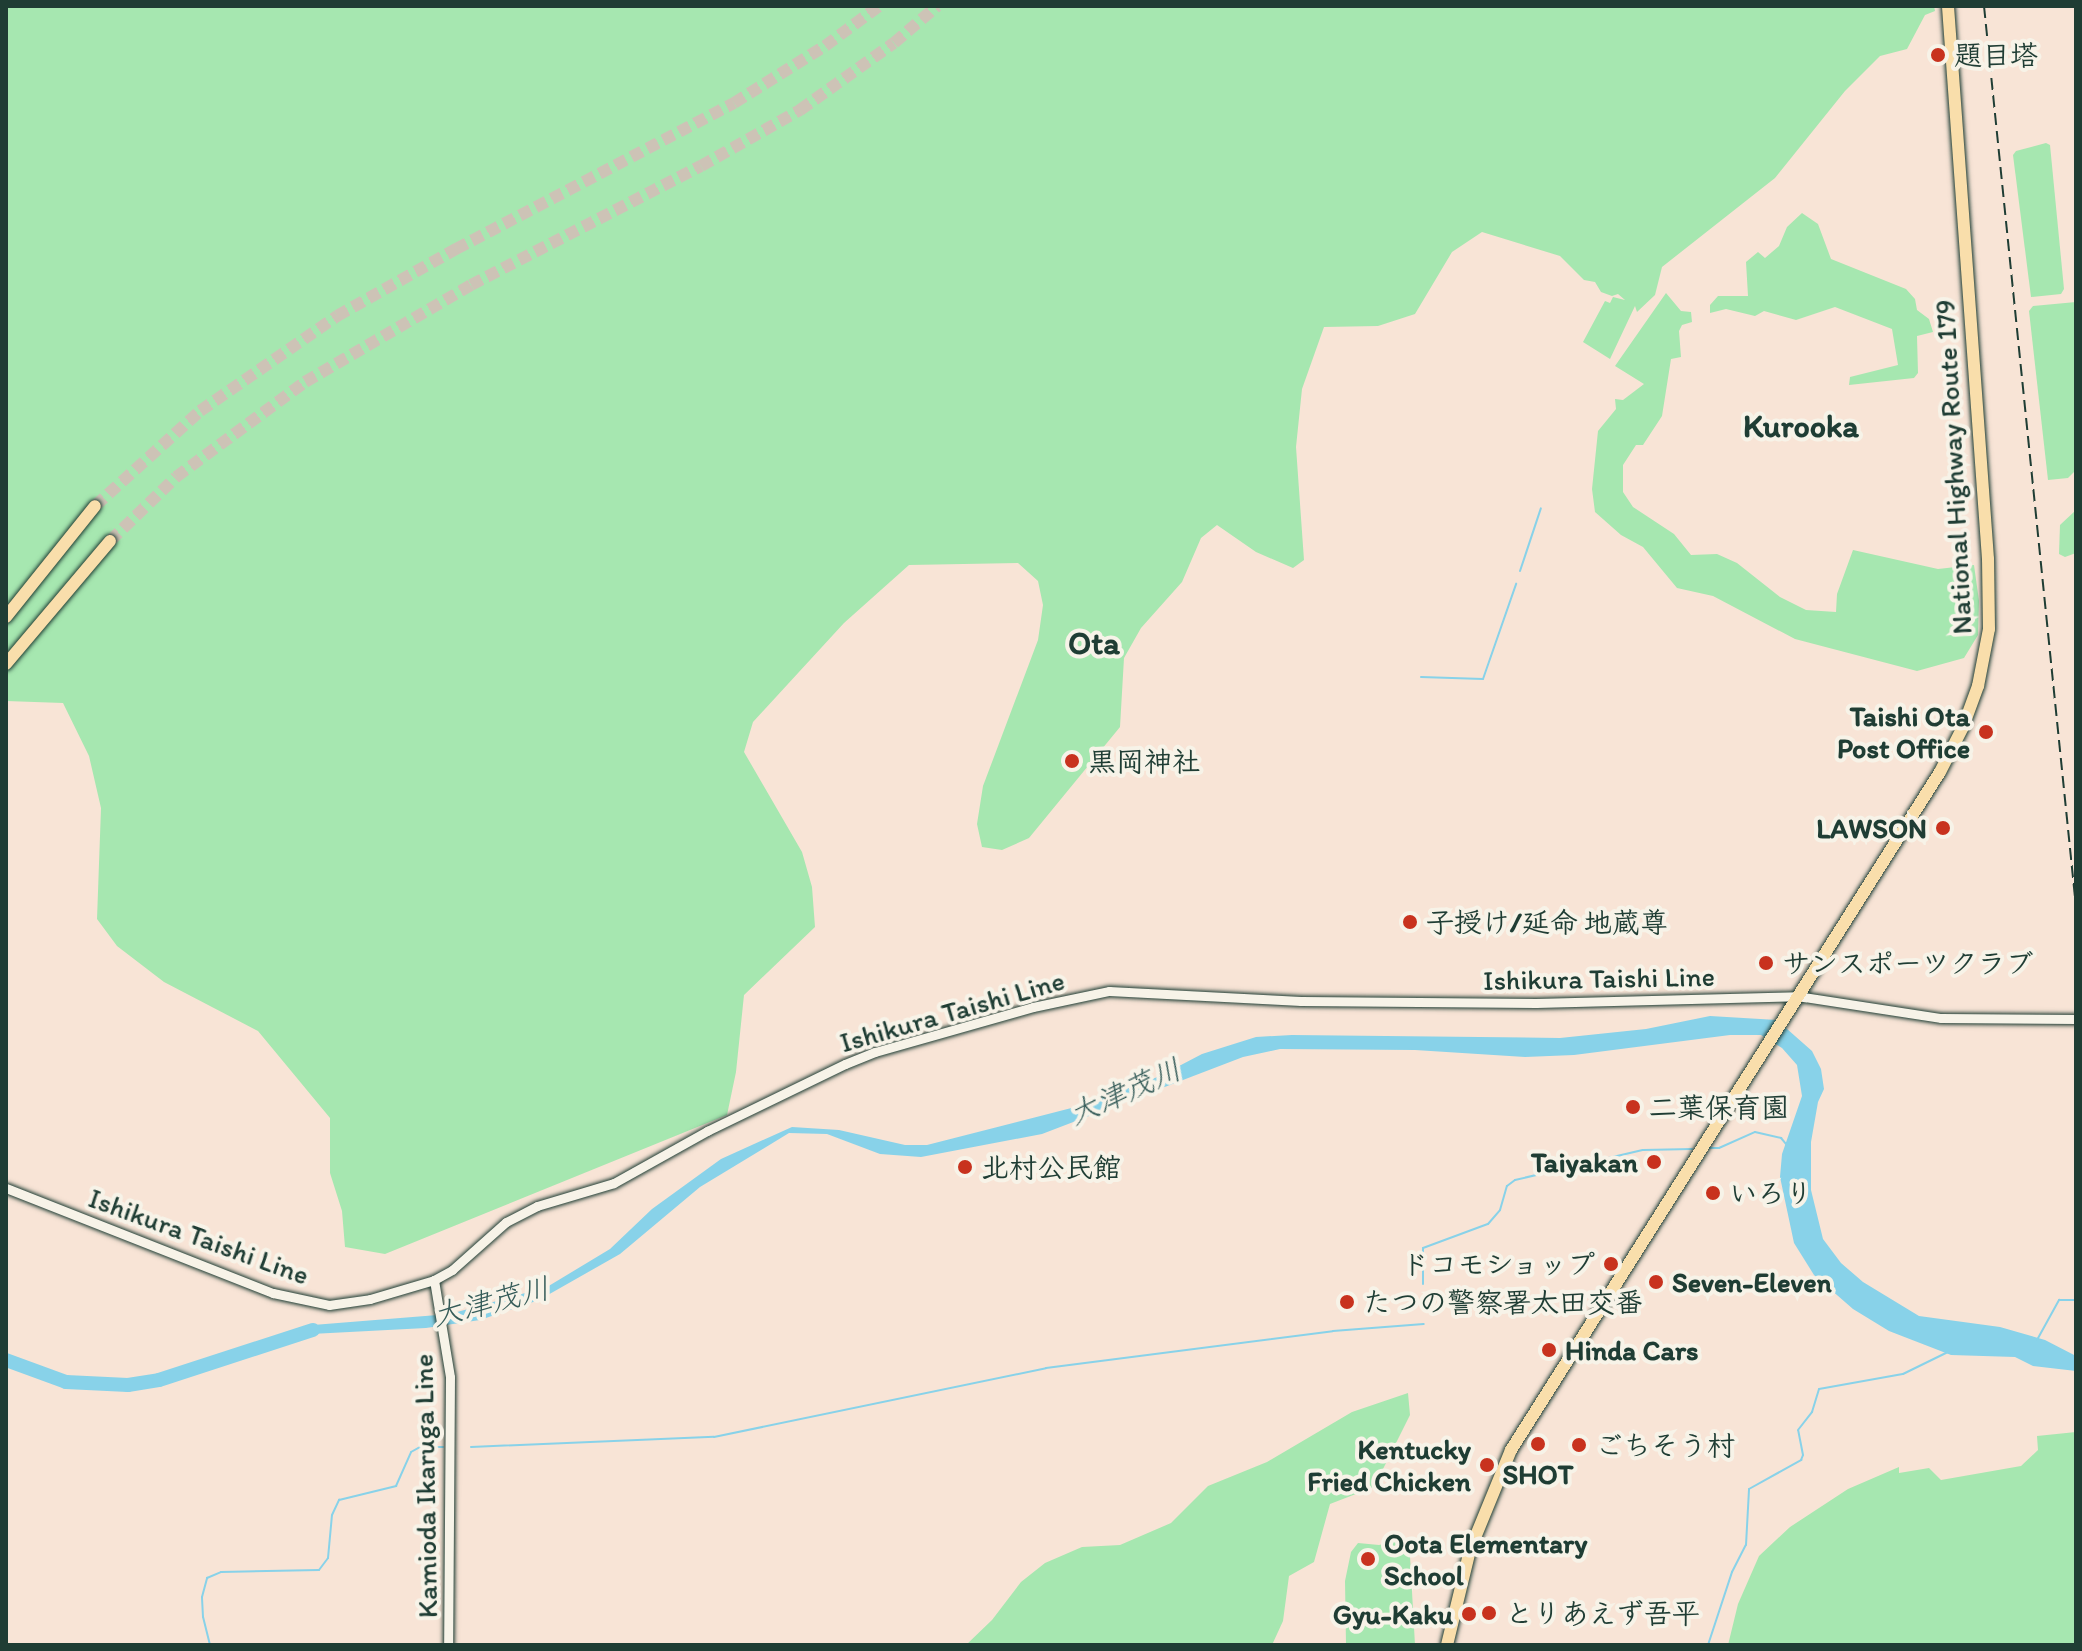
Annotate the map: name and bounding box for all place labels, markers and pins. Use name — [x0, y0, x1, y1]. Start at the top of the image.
place label: 題目塔 — [1954, 38, 2038, 72]
marker: 題目塔 — [1929, 46, 1947, 64]
place label: Taishi Ota Post Office — [1837, 699, 1970, 765]
marker: Taishi Ota Post Office — [1977, 723, 1995, 741]
place label: 黒岡神社 — [1088, 744, 1200, 778]
marker: 黒岡神社 — [1063, 752, 1081, 770]
place label: LAWSON — [1816, 811, 1927, 845]
marker: LAWSON — [1934, 819, 1952, 837]
place label: 子授け/延命 地蔵尊 — [1426, 905, 1668, 939]
marker: 子授け/延命 地蔵尊 — [1401, 913, 1419, 931]
place label: サンスポーツクラブ — [1782, 946, 2034, 980]
marker: サンスポーツクラブ — [1757, 954, 1775, 972]
place label: 二葉保育園 — [1649, 1090, 1789, 1124]
marker: 二葉保育園 — [1624, 1098, 1642, 1116]
place label: Taiyakan — [1531, 1145, 1638, 1179]
place label: 北村公民館 — [981, 1150, 1121, 1184]
marker: Taiyakan — [1645, 1153, 1663, 1171]
marker: 北村公民館 — [956, 1158, 974, 1176]
place label: いろり — [1729, 1176, 1813, 1210]
marker: いろり — [1704, 1184, 1722, 1202]
place label: ドコモショップ — [1399, 1247, 1595, 1281]
marker: ドコモショップ — [1602, 1255, 1620, 1273]
place label: Seven-Eleven — [1672, 1265, 1832, 1299]
marker: Seven-Eleven — [1647, 1273, 1665, 1291]
place label: たつの警察署太田交番 — [1363, 1285, 1643, 1319]
marker: たつの警察署太田交番 — [1338, 1293, 1356, 1311]
place label: Hinda Cars — [1565, 1333, 1699, 1367]
marker: Hinda Cars — [1540, 1341, 1558, 1359]
place label: ごちそう村 — [1595, 1428, 1735, 1462]
place label: Kentucky Fried Chicken — [1307, 1432, 1471, 1498]
marker: SHOT — [1529, 1435, 1547, 1453]
marker: ごちそう村 — [1570, 1436, 1588, 1454]
marker: Kentucky Fried Chicken — [1478, 1456, 1496, 1474]
place label: SHOT — [1502, 1457, 1574, 1491]
place label: Oota Elementary School — [1384, 1526, 1586, 1592]
marker: Oota Elementary School — [1359, 1550, 1377, 1568]
place label: とりあえず吾平 — [1505, 1596, 1701, 1630]
place label: Gyu-Kaku — [1333, 1597, 1453, 1631]
marker: とりあえず吾平 — [1480, 1604, 1498, 1622]
marker: Gyu-Kaku — [1460, 1605, 1478, 1623]

